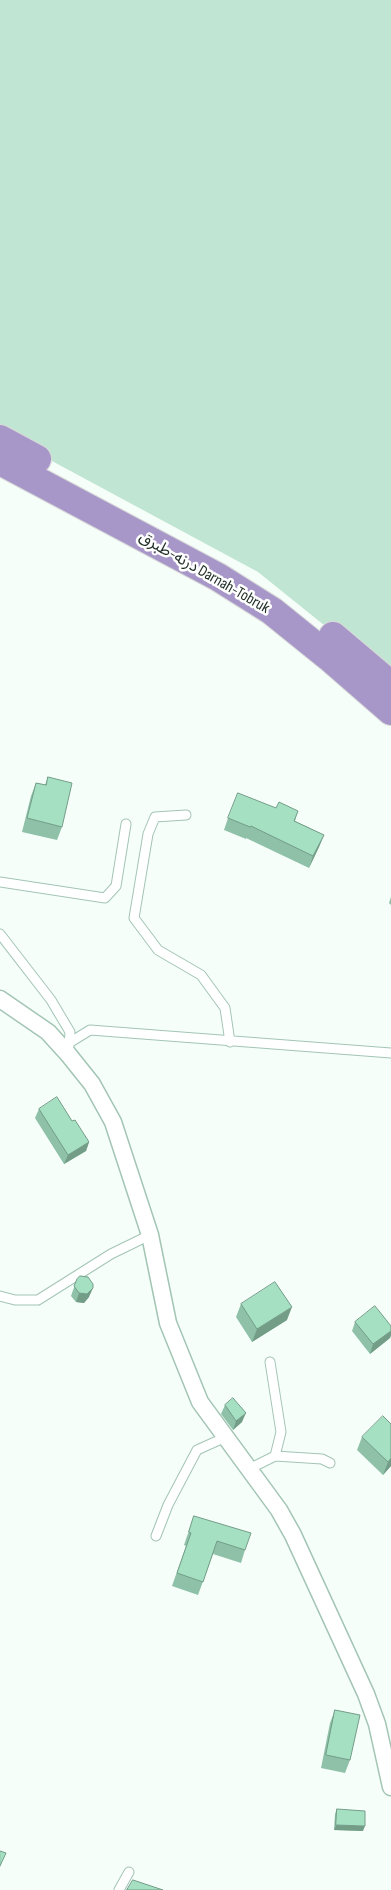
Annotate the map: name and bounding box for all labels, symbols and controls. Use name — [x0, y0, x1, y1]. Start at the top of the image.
street label: درنه-طبرق Darnah-Tobruk — [135, 528, 273, 618]

